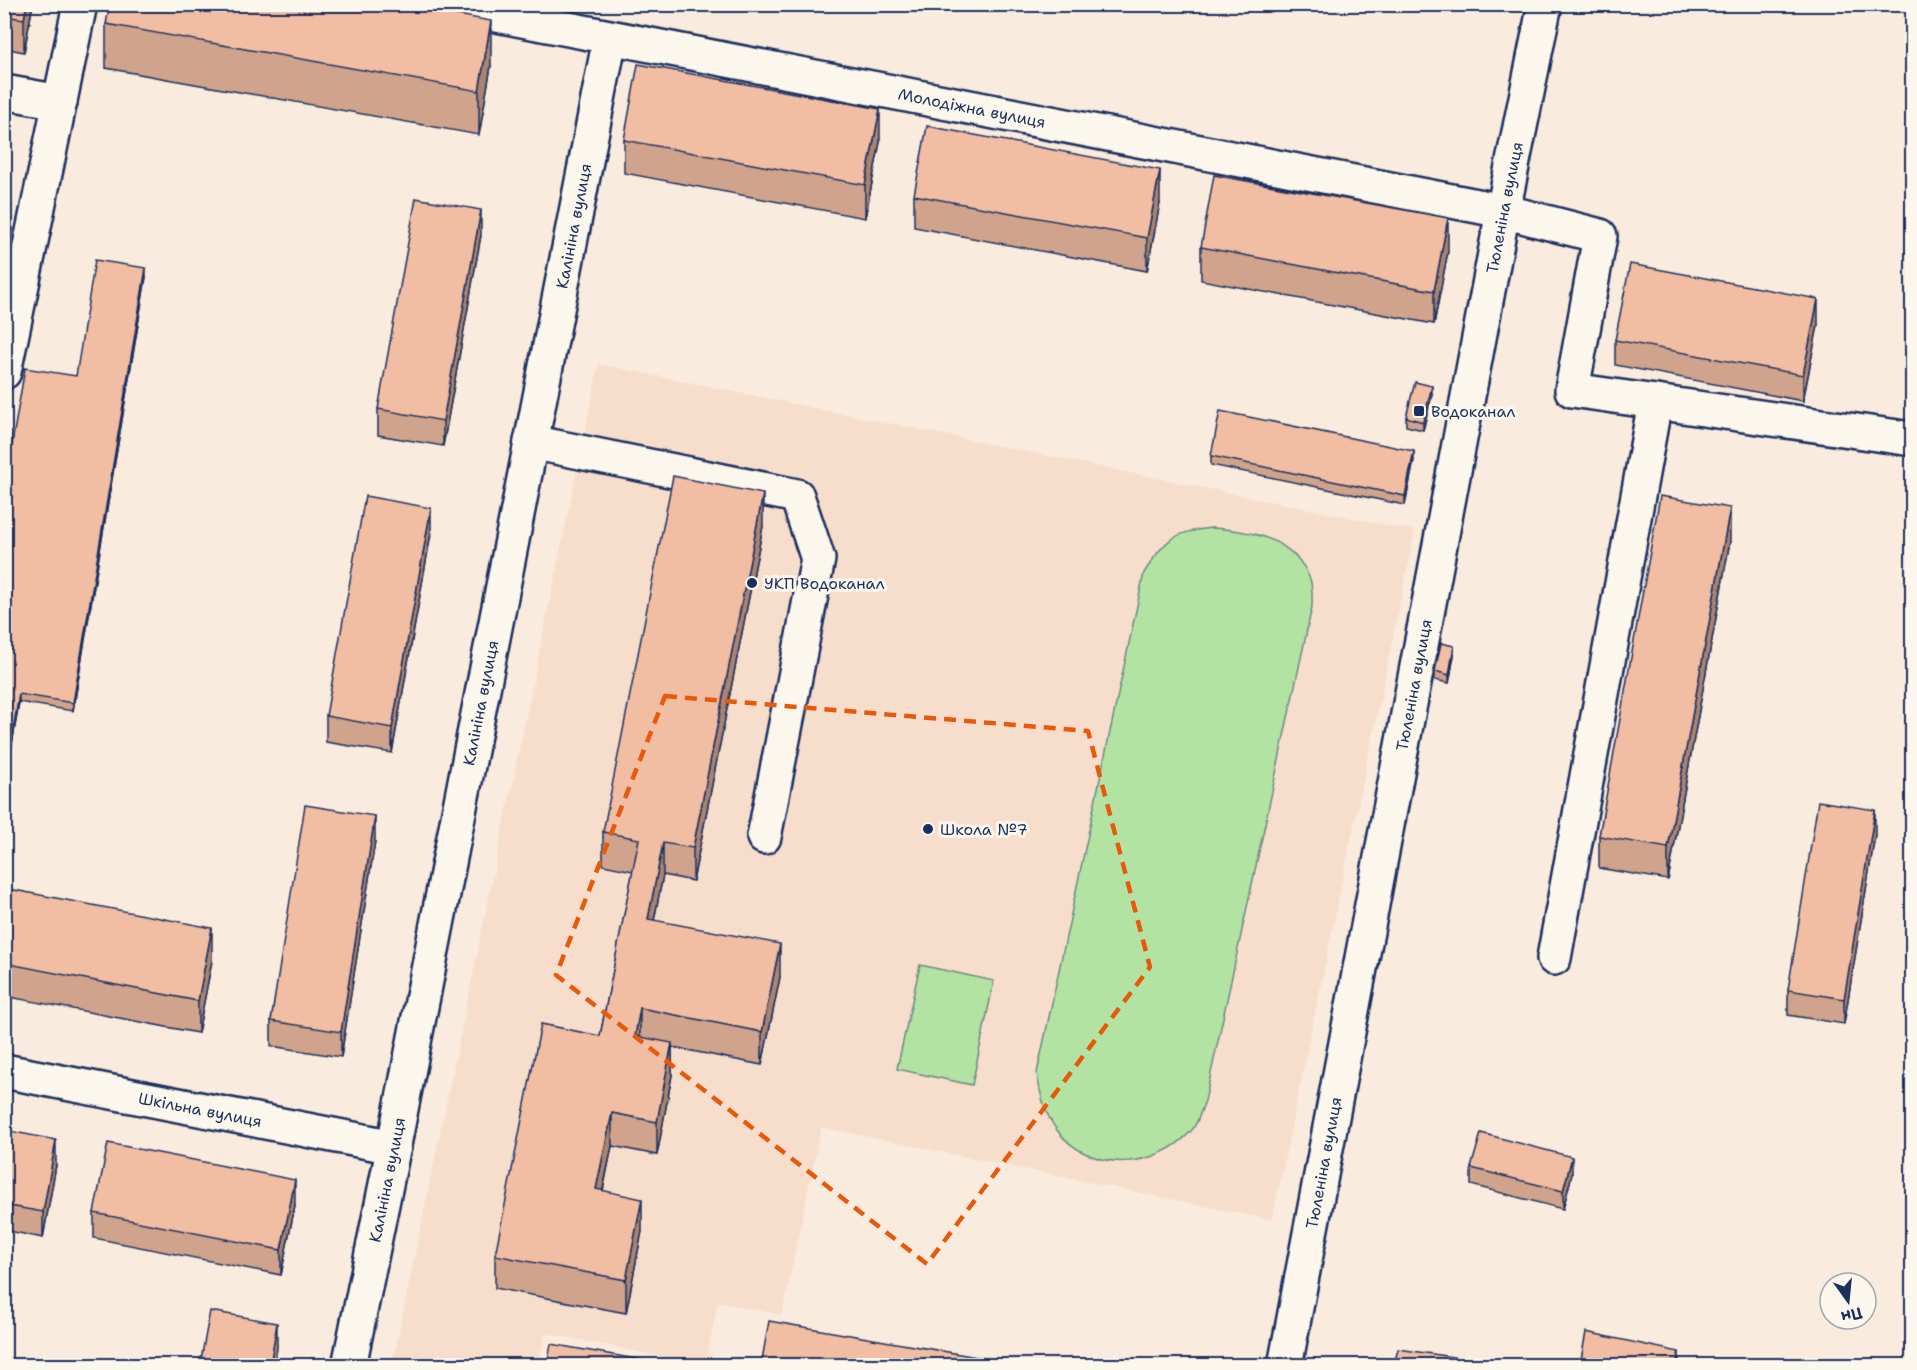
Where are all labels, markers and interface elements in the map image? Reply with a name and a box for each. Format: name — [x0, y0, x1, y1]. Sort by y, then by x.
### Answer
street label: Молодіжна вулиця — [896, 83, 1048, 132]
street label: Тюленіна вулиця — [1481, 140, 1527, 275]
street label: Калініна вулиця — [551, 161, 596, 290]
place label: Водоканал — [1431, 401, 1516, 422]
marker: Водоканал — [1412, 404, 1426, 418]
place label: УКП Водоканал — [764, 573, 885, 594]
marker: УКП Водоканал — [745, 576, 759, 590]
street label: Тюленіна вулиця — [1391, 617, 1436, 753]
street label: Калініна вулиця — [458, 638, 503, 767]
place label: Школа №7 — [940, 819, 1028, 840]
marker: Школа №7 — [921, 822, 935, 836]
street label: Шкільна вулиця — [137, 1087, 264, 1132]
street label: Тюленіна вулиця — [1301, 1095, 1346, 1230]
street label: Калініна вулиця — [364, 1115, 410, 1244]
north arrow — [1818, 1271, 1878, 1331]
text: Пн — [1839, 1302, 1865, 1328]

